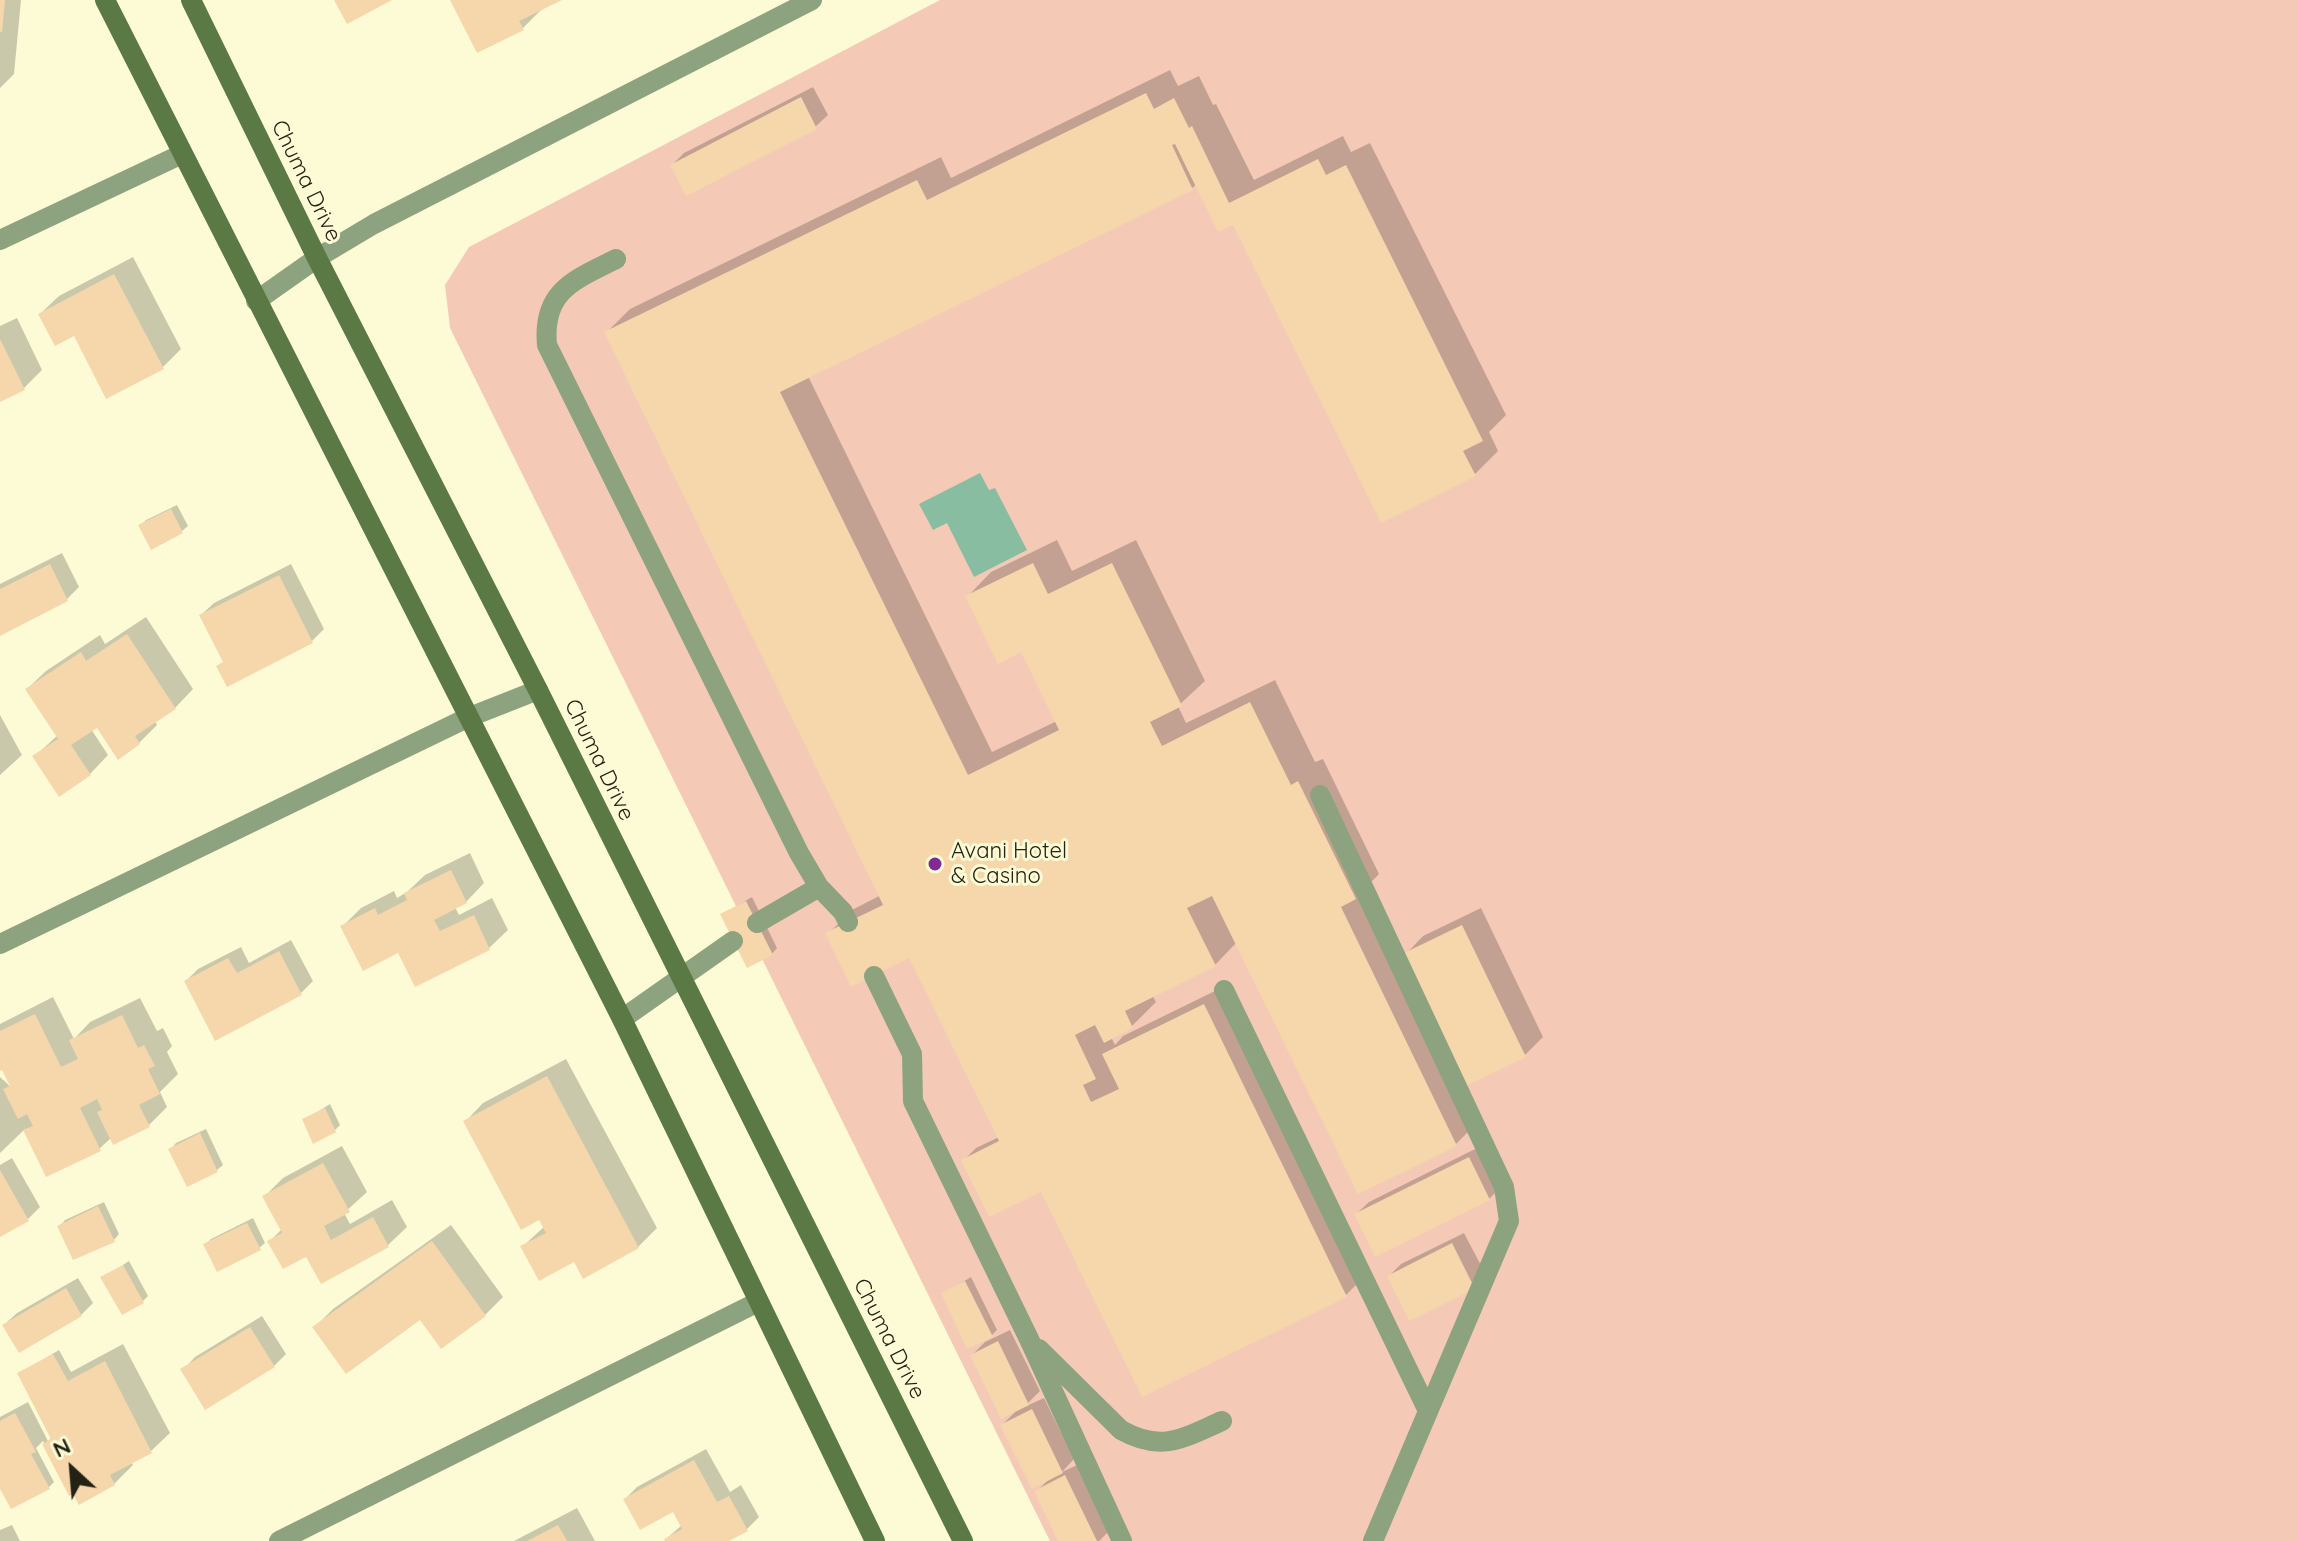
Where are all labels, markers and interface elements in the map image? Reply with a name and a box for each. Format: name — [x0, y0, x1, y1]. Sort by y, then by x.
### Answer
street label: Chuma Drive — [265, 116, 347, 246]
street label: Chuma Drive — [558, 695, 640, 825]
place label: Avani Hotel & Casino — [951, 838, 1067, 890]
marker: Avani Hotel & Casino — [926, 855, 944, 873]
street label: Chuma Drive — [847, 1274, 931, 1404]
north arrow — [32, 1429, 112, 1509]
text: N — [48, 1431, 75, 1464]

